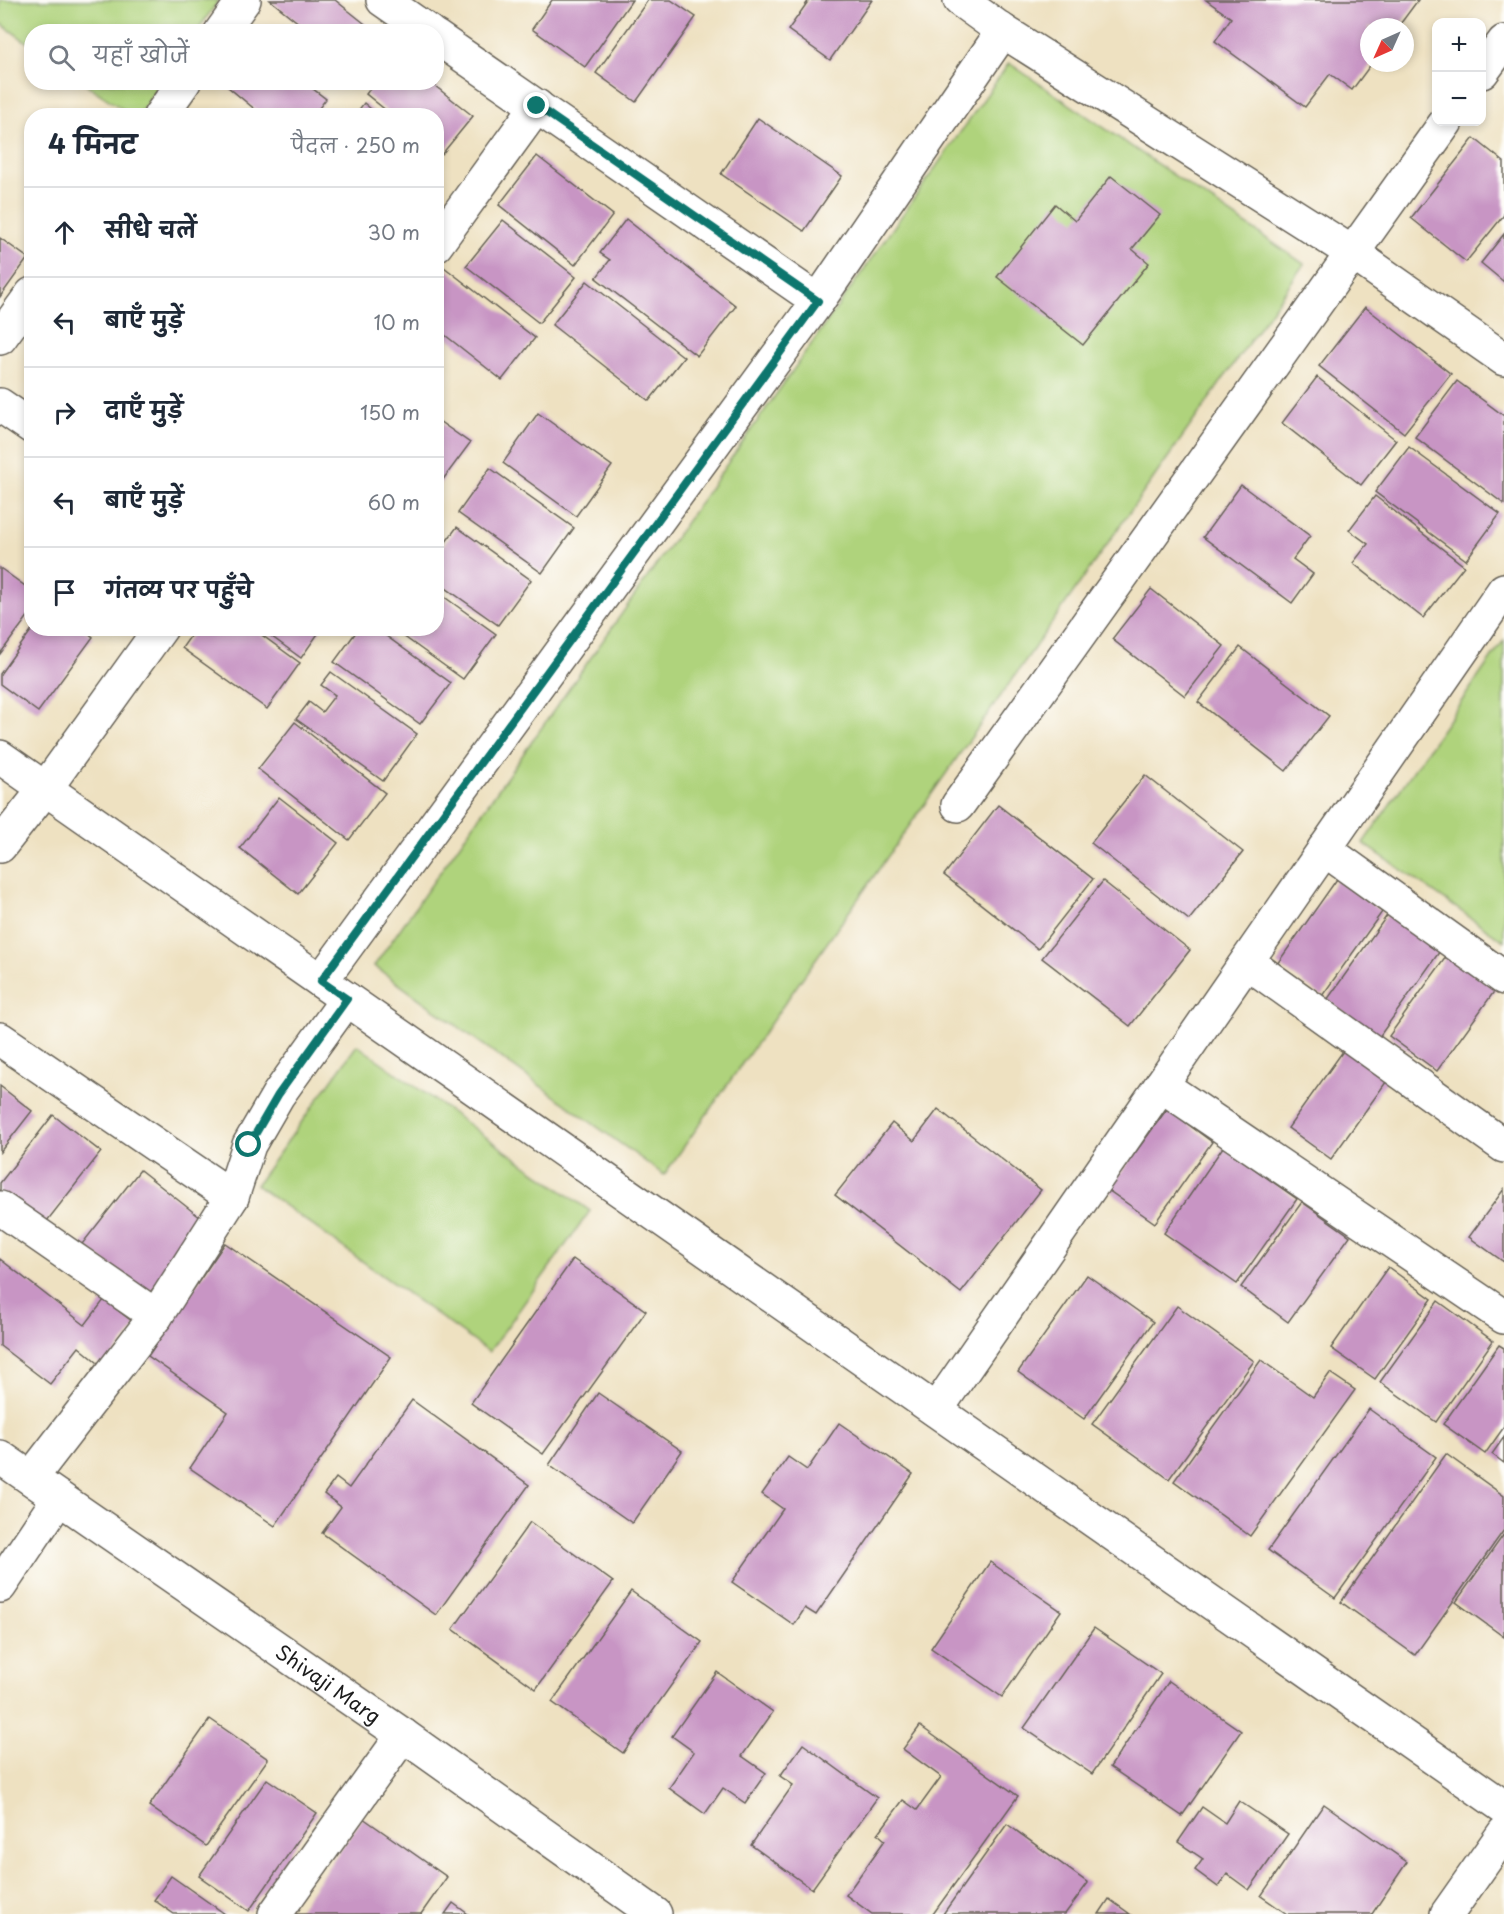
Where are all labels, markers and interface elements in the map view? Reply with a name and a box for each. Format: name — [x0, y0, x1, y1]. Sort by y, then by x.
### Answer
north arrow — [1360, 18, 1414, 72]
map controls — [1432, 18, 1486, 126]
button: + — [1432, 18, 1486, 72]
search box — [24, 24, 444, 90]
text: यहाँ खोजें — [93, 37, 189, 70]
icon: search — [45, 41, 78, 74]
button: − — [1432, 72, 1486, 126]
route end — [523, 92, 549, 118]
text: 4 मिनट — [48, 124, 137, 163]
text: पैदल · 250 m — [291, 130, 420, 160]
text: सीधे चलें — [105, 212, 197, 245]
icon: ahead — [48, 216, 81, 249]
text: 30 m — [367, 217, 420, 247]
text: बाएँ मुड़ें — [105, 302, 184, 335]
icon: left — [48, 306, 81, 339]
text: 10 m — [373, 307, 420, 337]
text: दाएँ मुड़ें — [105, 392, 183, 425]
icon: right — [48, 396, 81, 429]
text: 150 m — [360, 397, 420, 427]
text: बाएँ मुड़ें — [105, 482, 184, 515]
icon: left — [48, 486, 81, 519]
text: 60 m — [368, 487, 420, 517]
text: गंतव्य पर पहुँचे — [105, 572, 253, 605]
icon: arrive — [48, 576, 81, 609]
route start — [235, 1131, 261, 1157]
street label: Shivaji Marg — [270, 1637, 387, 1730]

